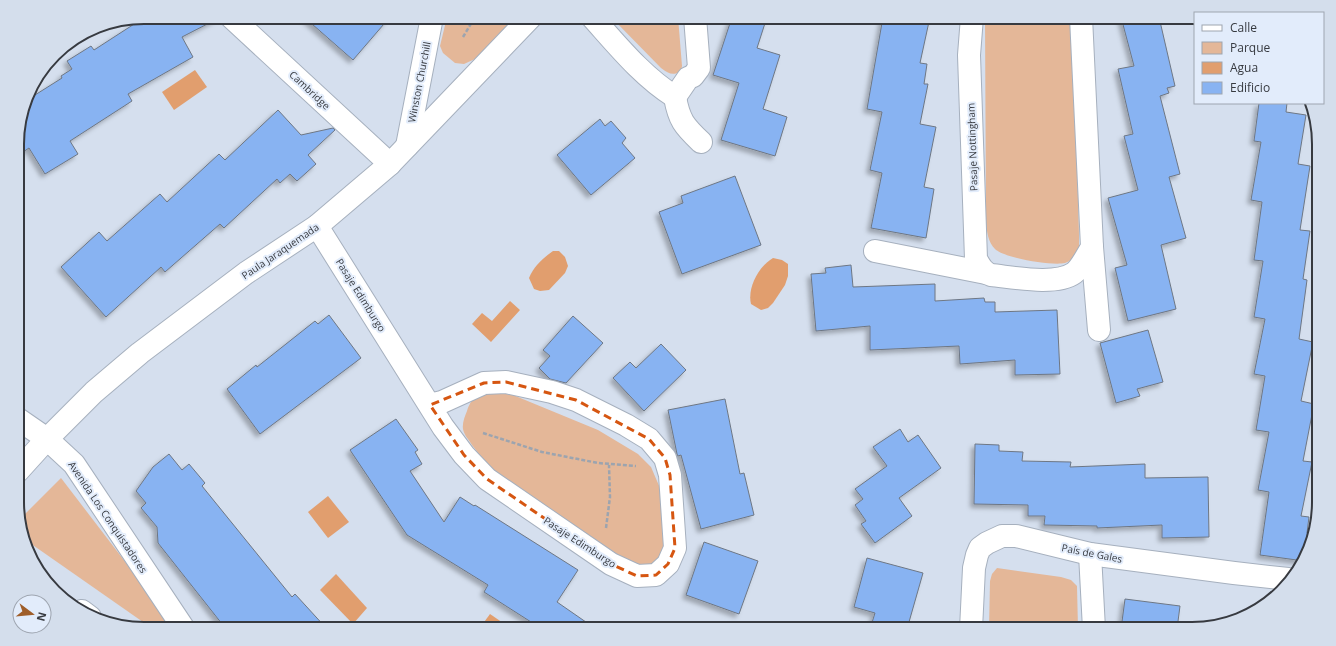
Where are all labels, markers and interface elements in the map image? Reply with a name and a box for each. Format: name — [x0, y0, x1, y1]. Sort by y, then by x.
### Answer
legend — [1194, 12, 1324, 104]
text: Calle — [1230, 19, 1257, 36]
text: Parque — [1230, 39, 1270, 56]
street label: Winston Churchill — [404, 40, 434, 124]
text: Agua — [1230, 59, 1258, 76]
street label: Cambridge — [287, 67, 334, 113]
text: Edificio — [1230, 79, 1270, 96]
street label: Pasaje Nottingham — [963, 103, 981, 191]
street label: Paula Jaraquemada — [239, 220, 321, 282]
street label: Pasaje Edimburgo — [333, 256, 389, 334]
street label: Avenida Los Conquistadores — [65, 458, 151, 576]
street label: Pasaje Edimburgo — [541, 513, 619, 571]
street label: País de Gales — [1060, 540, 1124, 566]
north arrow — [12, 594, 52, 634]
text: N — [34, 611, 51, 623]

